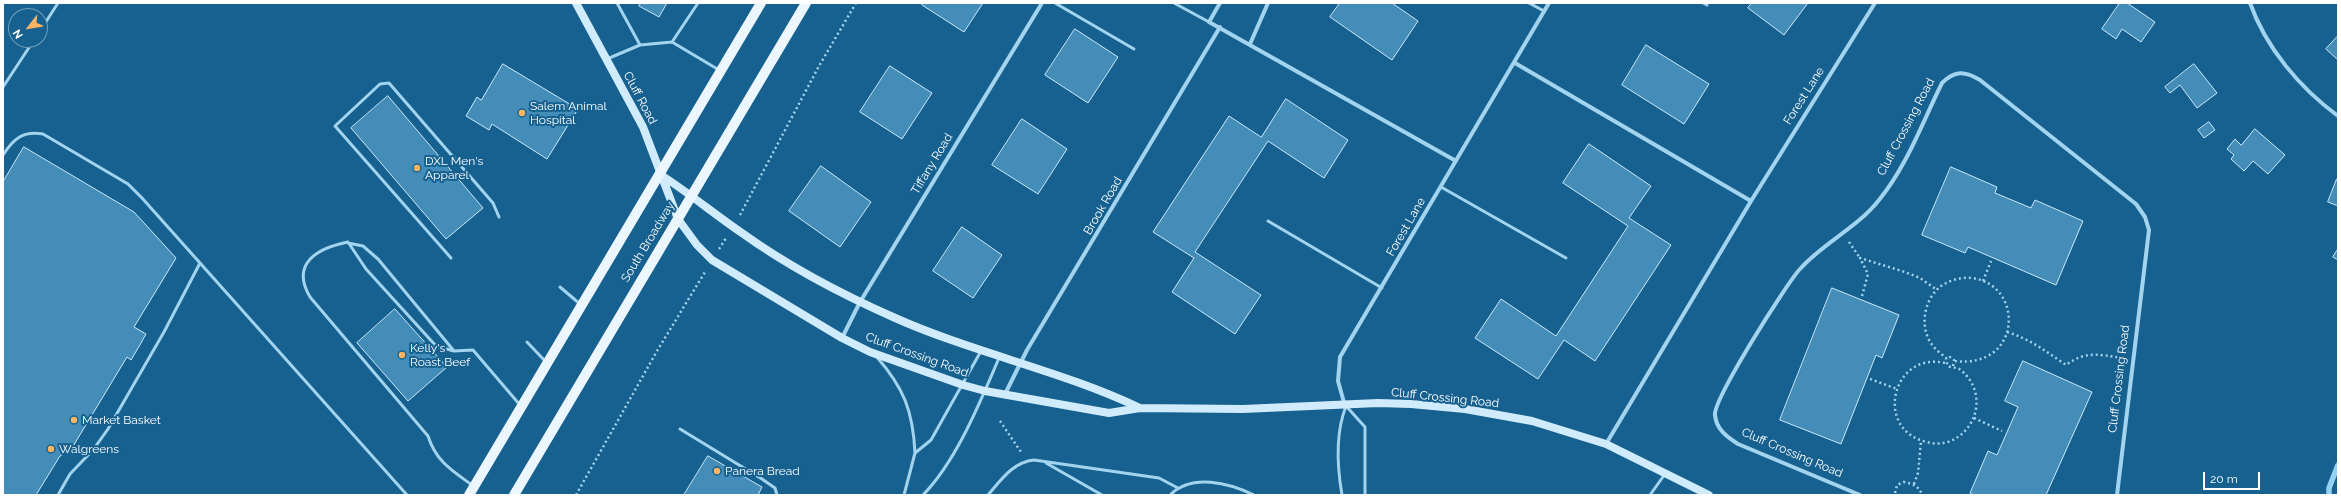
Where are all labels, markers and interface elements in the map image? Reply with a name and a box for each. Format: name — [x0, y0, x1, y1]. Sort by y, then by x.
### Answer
north arrow — [8, 8, 48, 48]
text: N — [10, 27, 26, 41]
street label: Forest Lane — [1781, 64, 1827, 128]
street label: Cluff Road — [620, 69, 660, 127]
street label: Cluff Crossing Road — [1874, 76, 1938, 178]
place label: Salem Animal Hospital — [530, 99, 607, 127]
marker: Salem Animal Hospital — [517, 108, 527, 118]
street label: Tiffany Road — [908, 131, 956, 197]
place label: DXL Men's Apparel — [425, 154, 483, 182]
marker: DXL Men's Apparel — [412, 163, 422, 173]
street label: Brook Road — [1081, 174, 1125, 238]
street label: Forest Lane — [1383, 195, 1429, 259]
street label: South Broadway — [618, 199, 678, 285]
street label: Cluff Crossing Road — [2105, 324, 2133, 434]
street label: Cluff Crossing Road — [864, 330, 970, 380]
place label: Kelly's Roast Beef — [410, 341, 470, 369]
marker: Kelly's Roast Beef — [397, 350, 407, 360]
street label: Cluff Crossing Road — [1390, 385, 1500, 411]
place label: Market Basket — [82, 413, 161, 427]
marker: Market Basket — [69, 415, 79, 425]
street label: Cluff Crossing Road — [1739, 425, 1845, 481]
place label: Walgreens — [59, 442, 119, 456]
marker: Walgreens — [46, 444, 56, 454]
place label: Panera Bread — [725, 464, 800, 478]
scale bar — [2205, 464, 2262, 490]
marker: Panera Bread — [712, 466, 722, 476]
text: 20 m — [2210, 472, 2238, 486]

